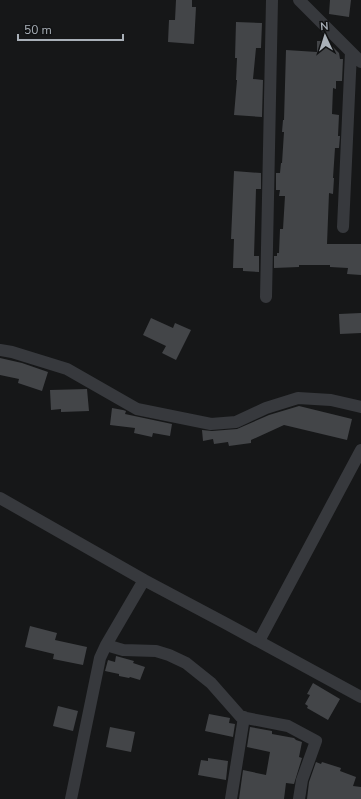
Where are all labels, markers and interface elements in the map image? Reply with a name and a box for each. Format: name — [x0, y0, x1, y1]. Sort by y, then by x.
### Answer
scale bar — [18, 16, 123, 42]
north arrow — [305, 16, 345, 56]
text: N — [320, 19, 329, 34]
text: 50 m — [24, 22, 52, 38]

